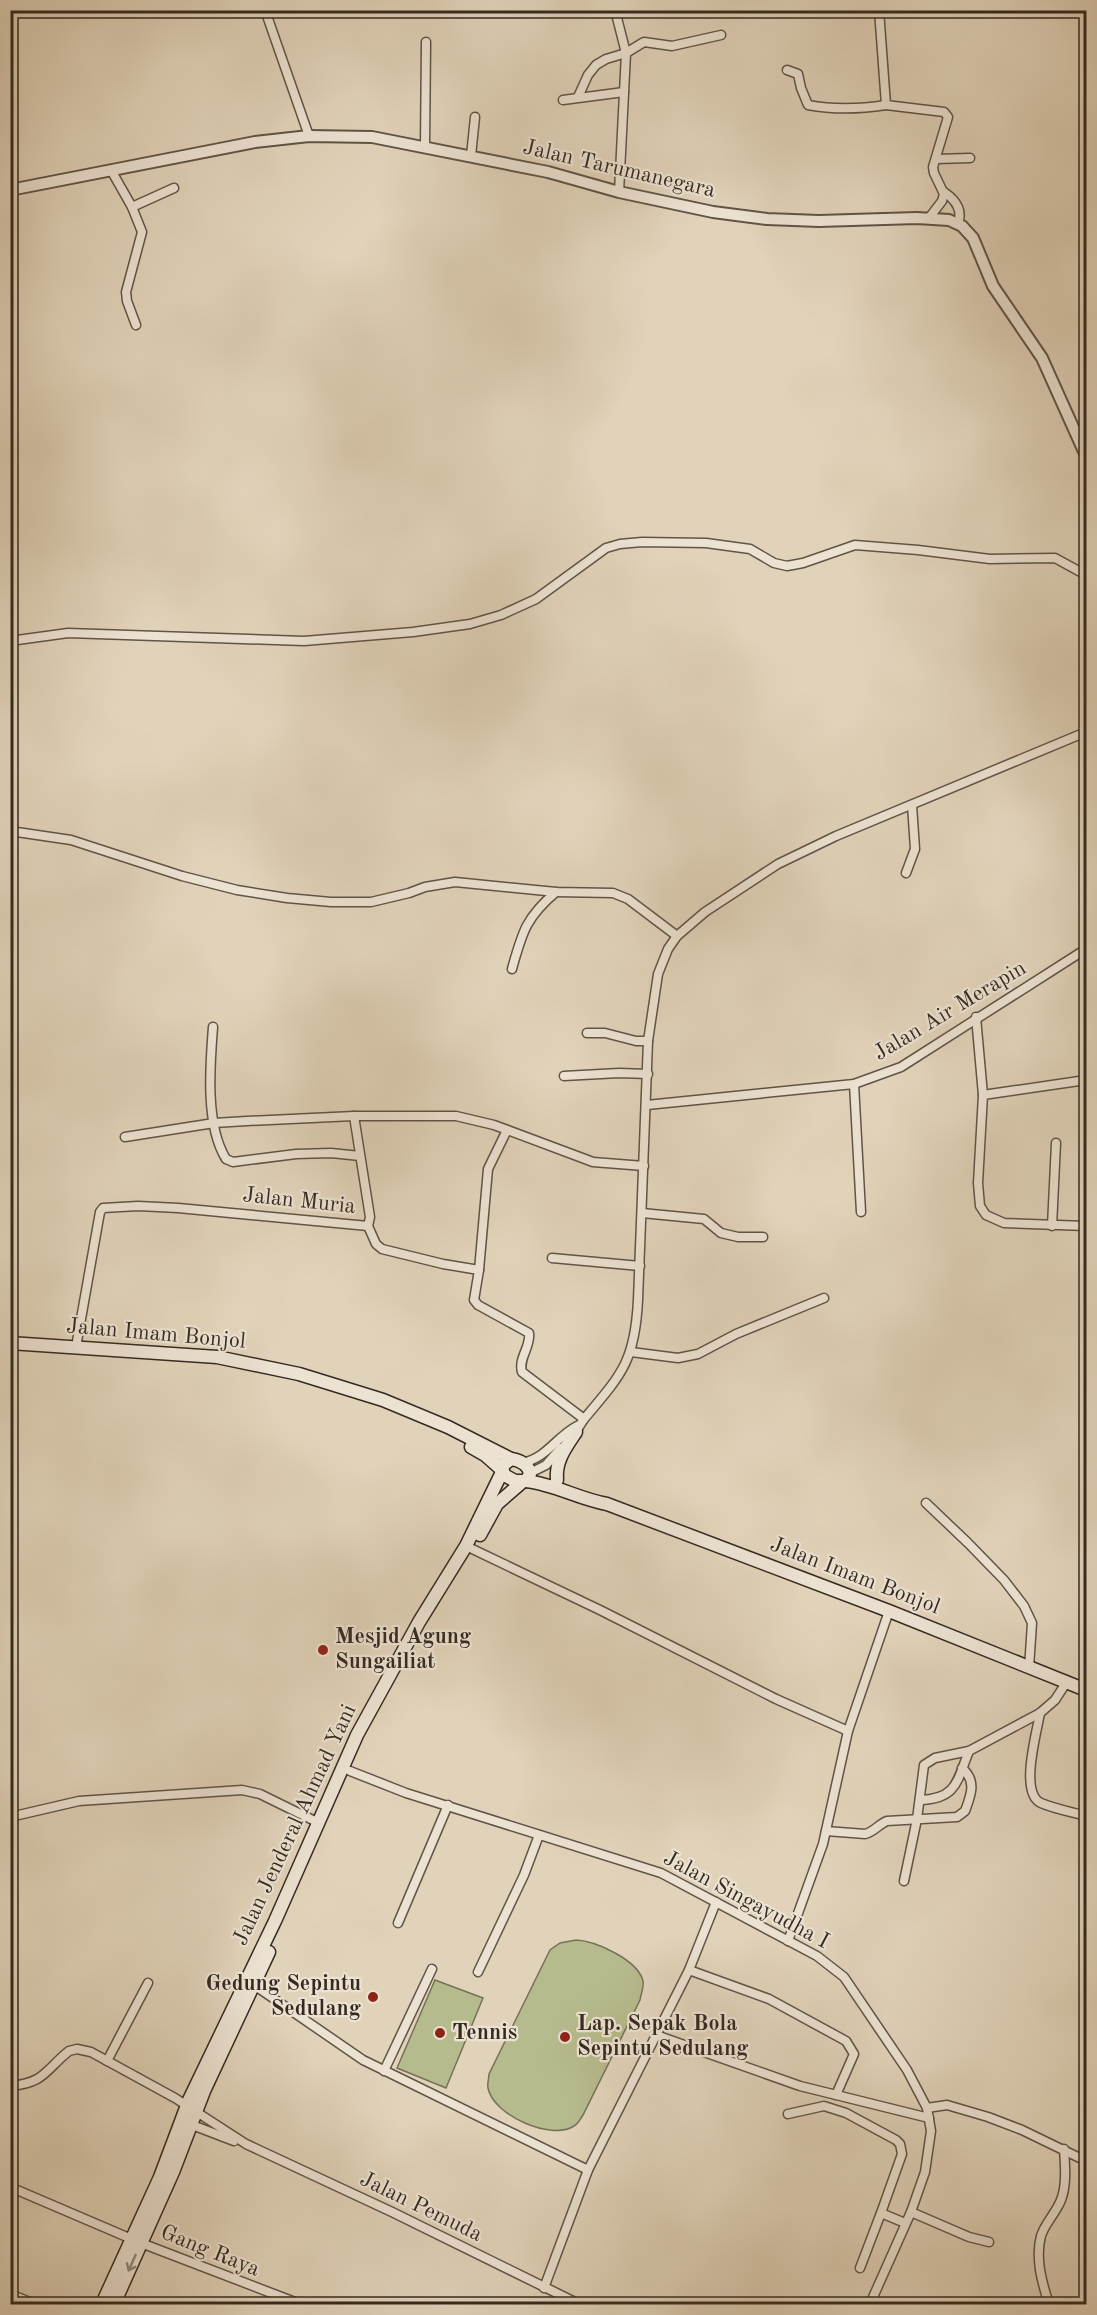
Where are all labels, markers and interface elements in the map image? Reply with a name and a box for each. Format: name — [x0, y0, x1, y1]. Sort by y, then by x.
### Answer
street label: Jalan Tarumanegara — [521, 136, 717, 202]
street label: Jalan Air Merapin — [870, 957, 1030, 1065]
street label: Jalan Muria — [241, 1184, 357, 1218]
street label: Jalan Imam Bonjol — [65, 1315, 247, 1353]
street label: Jalan Imam Bonjol — [767, 1533, 943, 1619]
place label: Mesjid Agung Sungailiat — [335, 1626, 471, 1673]
marker: Mesjid Agung Sungailiat — [316, 1643, 330, 1657]
street label: Jalan Jenderal Ahmad Yani — [229, 1701, 361, 1949]
street label: Jalan Singayudha I — [660, 1847, 832, 1953]
place label: Gedung Sepintu Sedulang — [205, 1973, 361, 2020]
marker: Gedung Sepintu Sedulang — [366, 1990, 380, 2004]
place label: Lap. Sepak Bola Sepintu Sedulang — [577, 2013, 748, 2060]
place label: Tennis — [452, 2022, 517, 2044]
marker: Tennis — [433, 2026, 447, 2040]
marker: Lap. Sepak Bola Sepintu Sedulang — [558, 2030, 572, 2044]
street label: Jalan Pemuda — [356, 2168, 486, 2246]
street label: Gang Raya — [157, 2221, 263, 2281]
one-way arrow — [126, 2253, 138, 2271]

